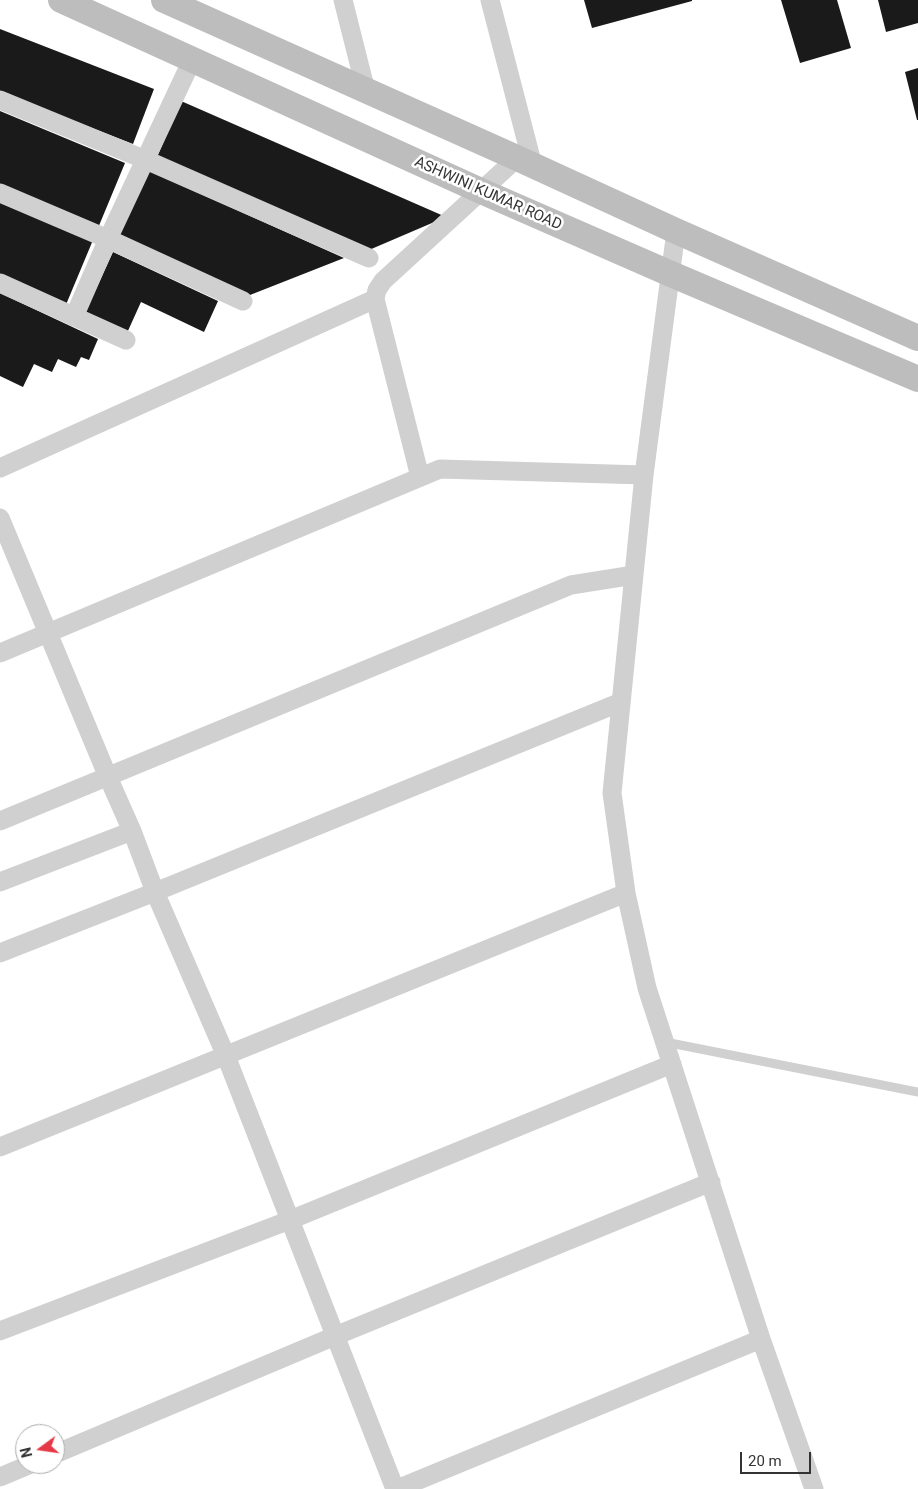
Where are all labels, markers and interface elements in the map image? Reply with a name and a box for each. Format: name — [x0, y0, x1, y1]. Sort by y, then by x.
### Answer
street label: ASHWINI KUMAR ROAD — [412, 153, 564, 235]
north arrow — [15, 1424, 65, 1474]
scale bar — [743, 1442, 814, 1474]
text: N — [17, 1446, 35, 1459]
text: 20 m — [748, 1452, 782, 1470]

